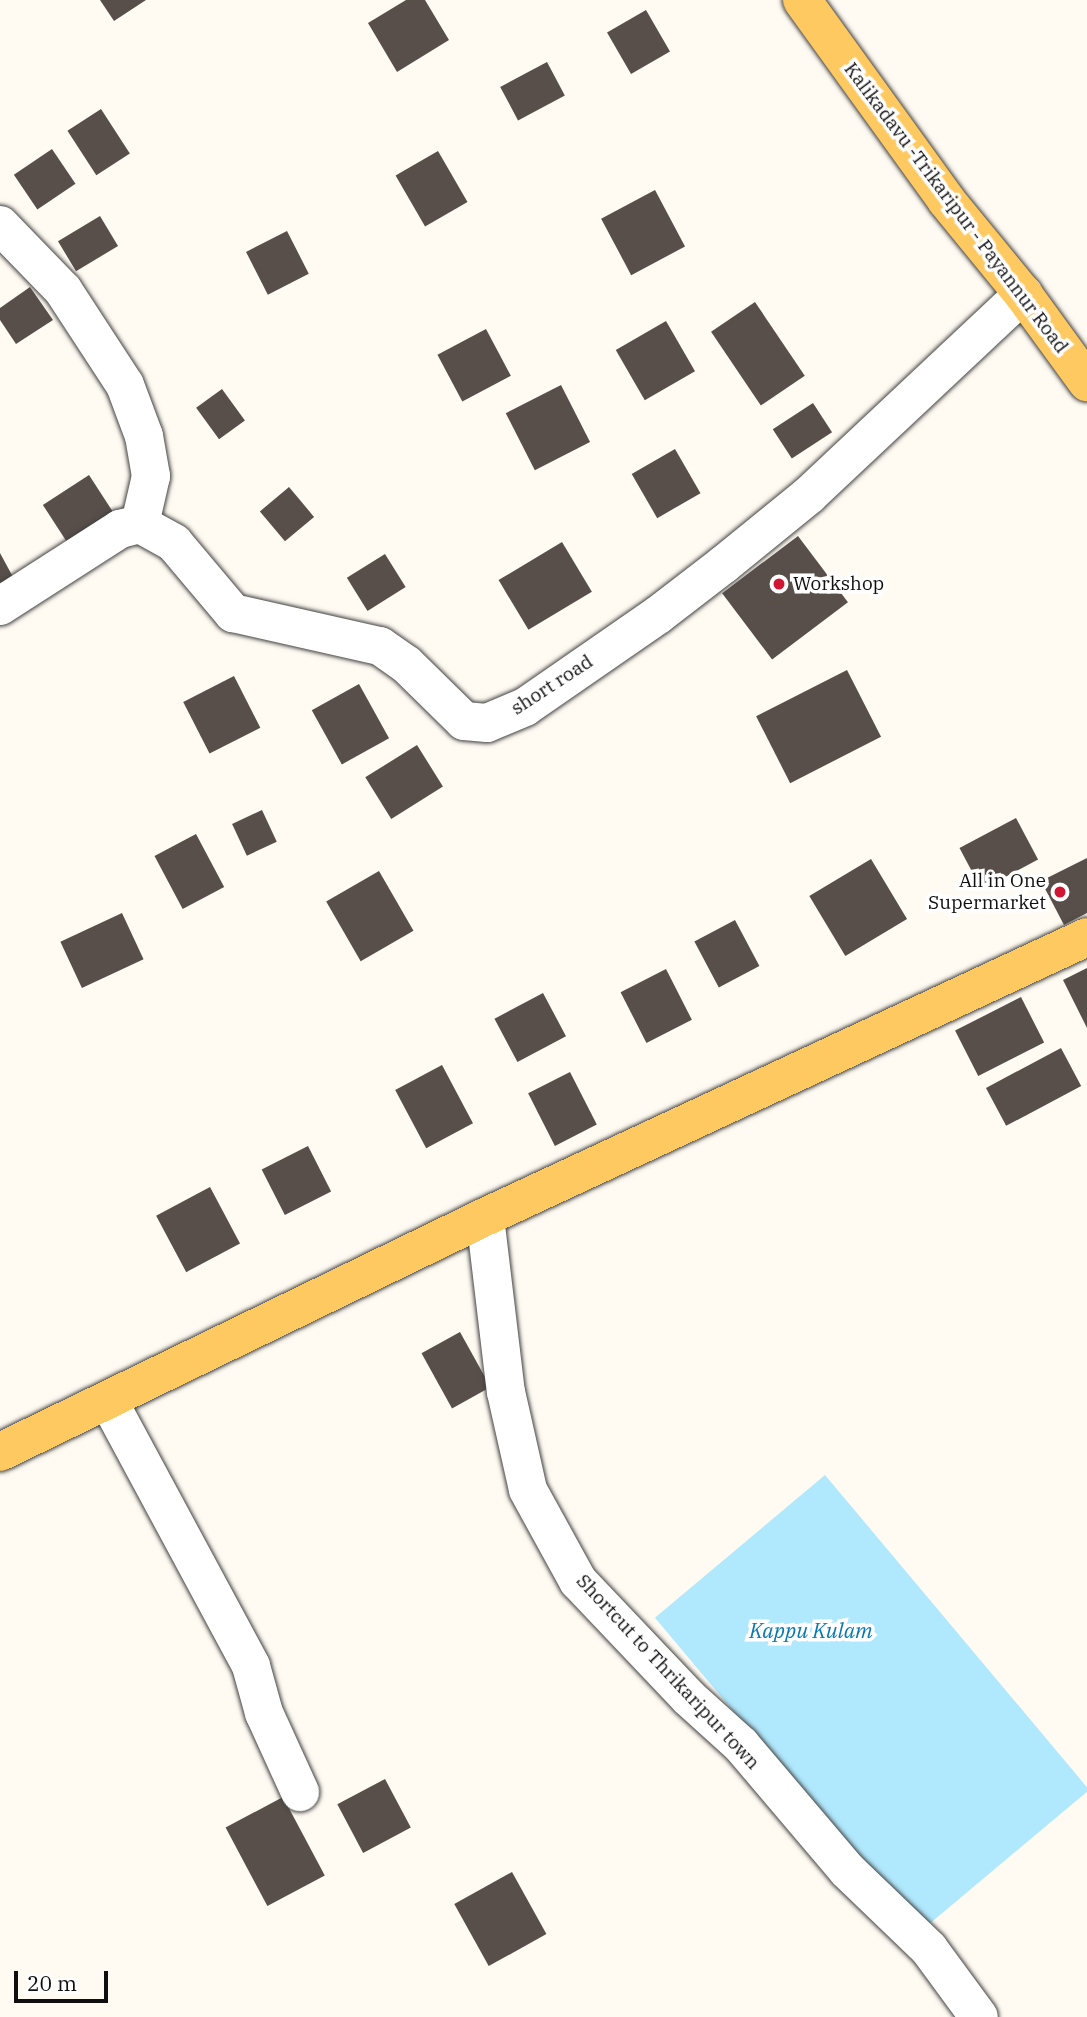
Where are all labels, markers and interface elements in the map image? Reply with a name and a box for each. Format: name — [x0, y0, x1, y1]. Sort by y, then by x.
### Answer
street label: Kalikadavu -Trikaripur - Payannur Road — [839, 58, 1073, 358]
place label: Workshop — [793, 573, 884, 595]
marker: Workshop — [771, 576, 787, 592]
street label: short road — [507, 650, 597, 720]
place label: All in One Supermarket — [928, 870, 1046, 914]
marker: All in One Supermarket — [1052, 884, 1068, 900]
street label: Shortcut to Thrikaripur town — [572, 1570, 764, 1774]
water label: Kappu Kulam — [749, 1617, 873, 1643]
scale bar — [18, 1958, 112, 2002]
text: 20 m — [27, 1969, 77, 1997]

